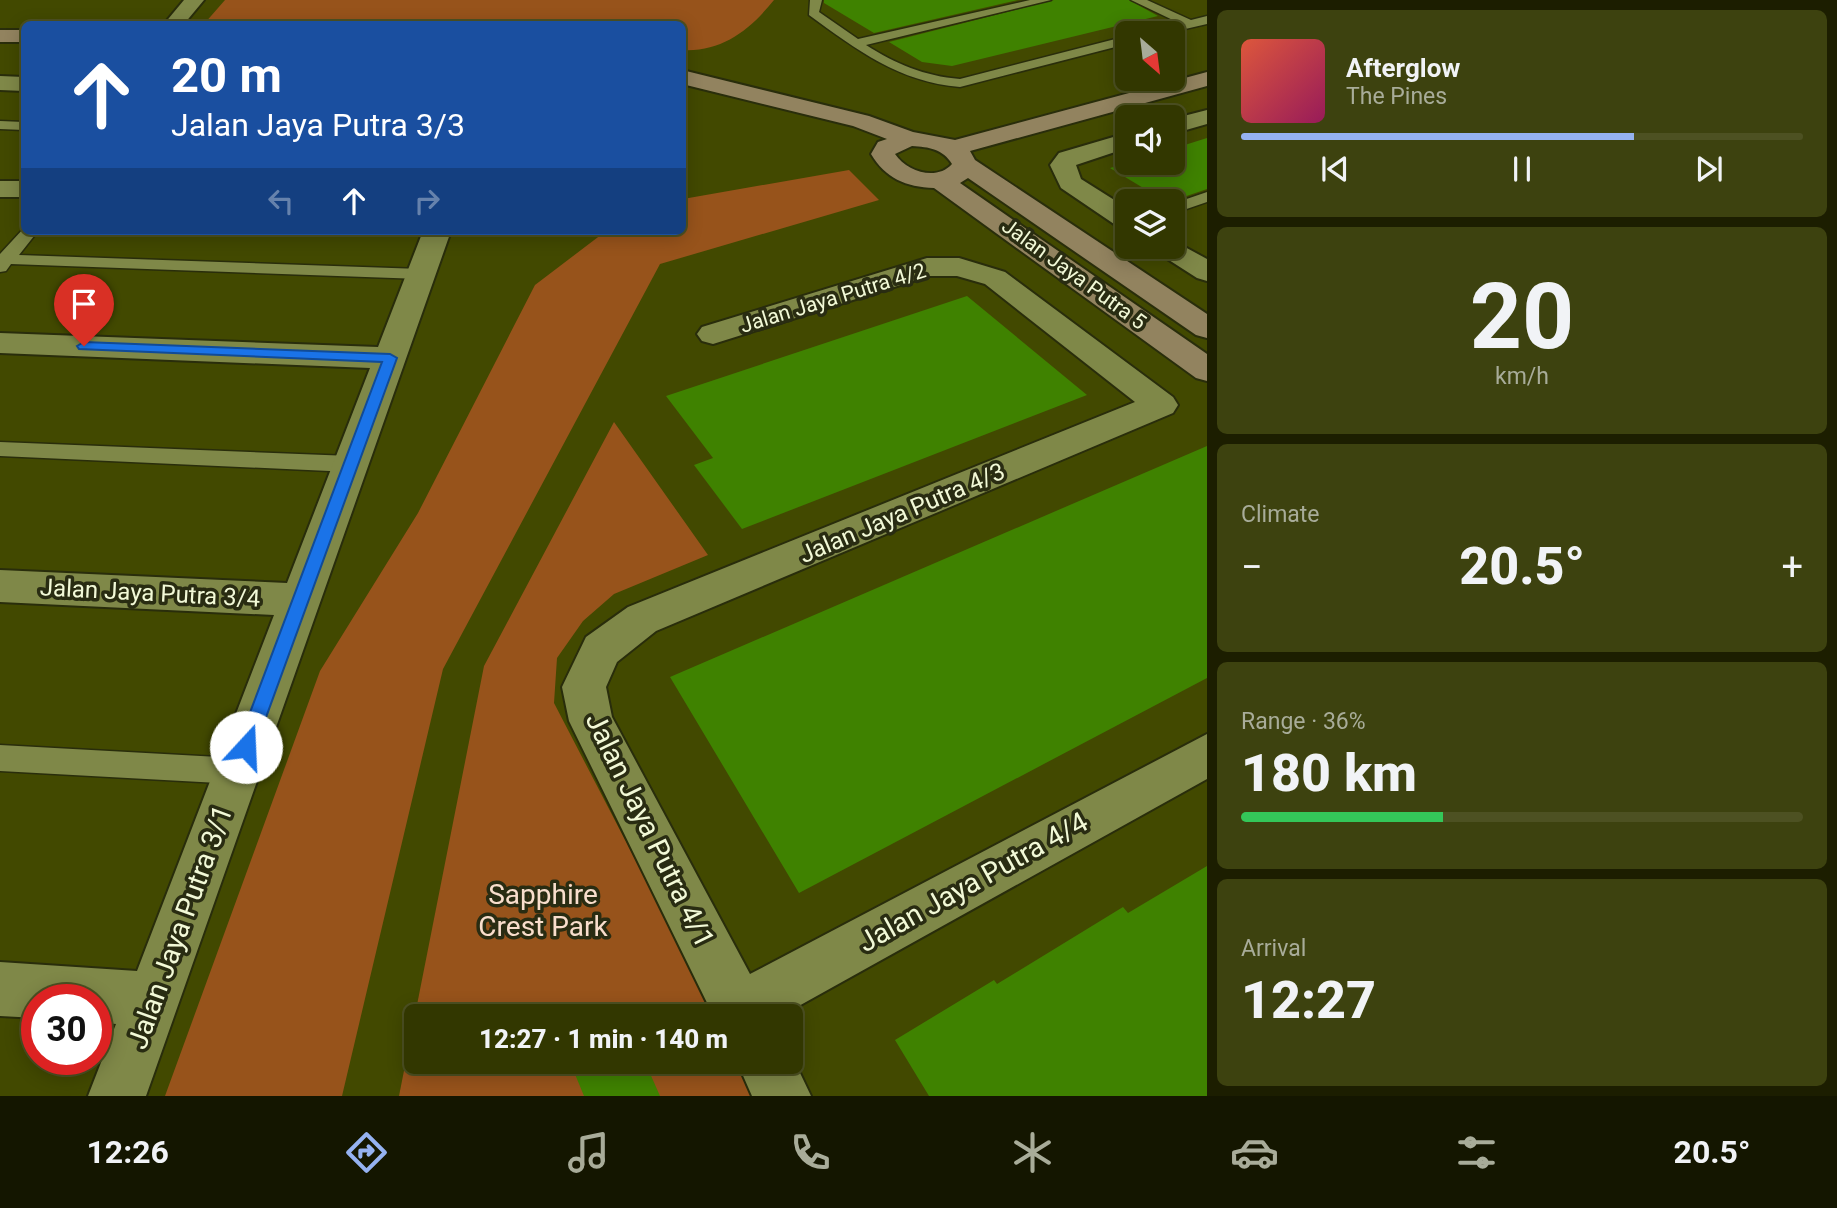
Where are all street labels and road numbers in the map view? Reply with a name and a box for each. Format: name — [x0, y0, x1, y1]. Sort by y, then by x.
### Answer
street label: Jalan Jaya Putra 5 — [997, 214, 1151, 334]
street label: Jalan Jaya Putra 4/2 — [737, 258, 929, 338]
street label: Jalan Jaya Putra 4/3 — [795, 457, 1009, 569]
street label: Jalan Jaya Putra 3/4 — [39, 573, 261, 613]
street label: Jalan Jaya Putra 4/1 — [579, 707, 721, 953]
street label: Jalan Jaya Putra 3/1 — [121, 800, 239, 1054]
street label: Jalan Jaya Putra 4/4 — [853, 805, 1094, 959]

